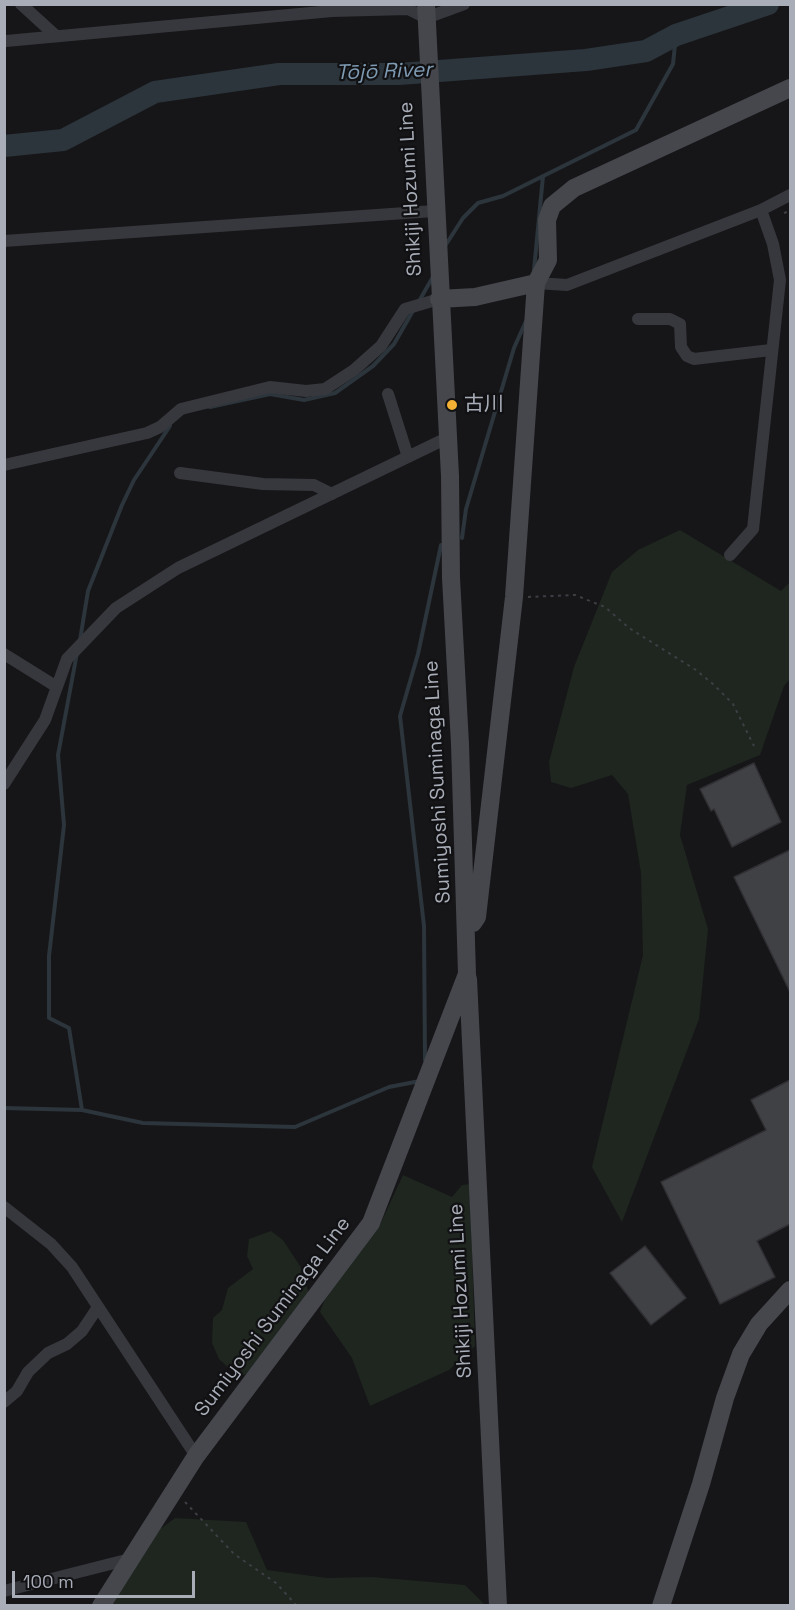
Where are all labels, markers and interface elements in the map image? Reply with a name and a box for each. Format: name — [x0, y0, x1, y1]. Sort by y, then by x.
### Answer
water label: Tōjō River — [335, 58, 433, 86]
street label: Shikiji Hozumi Line — [394, 101, 428, 277]
place label: 古川 — [464, 393, 504, 417]
marker: 古川 — [445, 398, 459, 412]
street label: Sumiyoshi Suminaga Line — [420, 660, 456, 904]
street label: Shikiji Hozumi Line — [444, 1203, 478, 1379]
street label: Sumiyoshi Suminaga Line — [190, 1213, 356, 1421]
scale bar — [15, 1559, 198, 1597]
text: 100 m — [23, 1570, 74, 1593]

